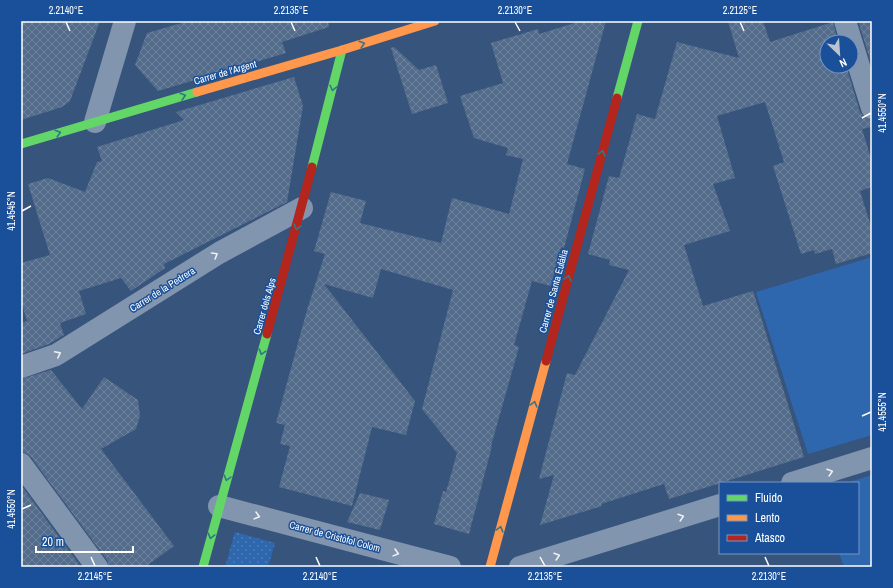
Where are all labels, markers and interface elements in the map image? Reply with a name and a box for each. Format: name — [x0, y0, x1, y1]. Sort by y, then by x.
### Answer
text: 2.2140°E — [49, 4, 83, 17]
text: 2.2135°E — [274, 4, 308, 17]
text: 2.2130°E — [498, 4, 532, 17]
text: 2.2125°E — [723, 4, 757, 17]
north arrow — [819, 34, 859, 74]
one-way arrow — [358, 40, 365, 49]
text: N — [837, 55, 849, 71]
street label: Carrer de l'Argent — [192, 57, 259, 88]
one-way arrow — [329, 84, 338, 91]
one-way arrow — [179, 92, 186, 101]
text: 41.4550°N — [876, 93, 889, 133]
one-way arrow — [55, 129, 62, 138]
one-way arrow — [597, 150, 606, 157]
text: 41.4545°N — [5, 191, 18, 231]
one-way arrow — [293, 223, 302, 230]
street label: Carrer de Santa Eulália — [536, 248, 571, 334]
one-way arrow — [211, 253, 218, 260]
street label: Carrer de la Pedrera — [127, 264, 198, 315]
one-way arrow — [563, 275, 572, 282]
street label: Carrer dels Alps — [250, 276, 279, 336]
one-way arrow — [258, 349, 267, 356]
one-way arrow — [53, 351, 61, 359]
text: 41.4555°N — [876, 392, 889, 432]
one-way arrow — [529, 401, 538, 408]
one-way arrow — [826, 468, 833, 476]
one-way arrow — [223, 474, 232, 481]
legend — [719, 482, 859, 554]
text: 41.4550°N — [5, 489, 18, 529]
text: Fluido — [755, 490, 782, 506]
text: Lento — [755, 510, 780, 526]
one-way arrow — [254, 511, 260, 519]
one-way arrow — [678, 513, 685, 522]
street label: Carrer de Cristòfol Colom — [288, 518, 382, 555]
one-way arrow — [495, 526, 504, 533]
scale bar — [36, 528, 133, 554]
text: Atasco — [754, 530, 785, 546]
one-way arrow — [207, 532, 216, 539]
text: 20 m — [42, 534, 64, 550]
one-way arrow — [392, 548, 399, 557]
one-way arrow — [553, 552, 560, 560]
text: 2.2145°E — [78, 570, 112, 583]
text: 2.2140°E — [303, 570, 337, 583]
text: 2.2135°E — [528, 570, 562, 583]
text: 2.2130°E — [752, 570, 786, 583]

